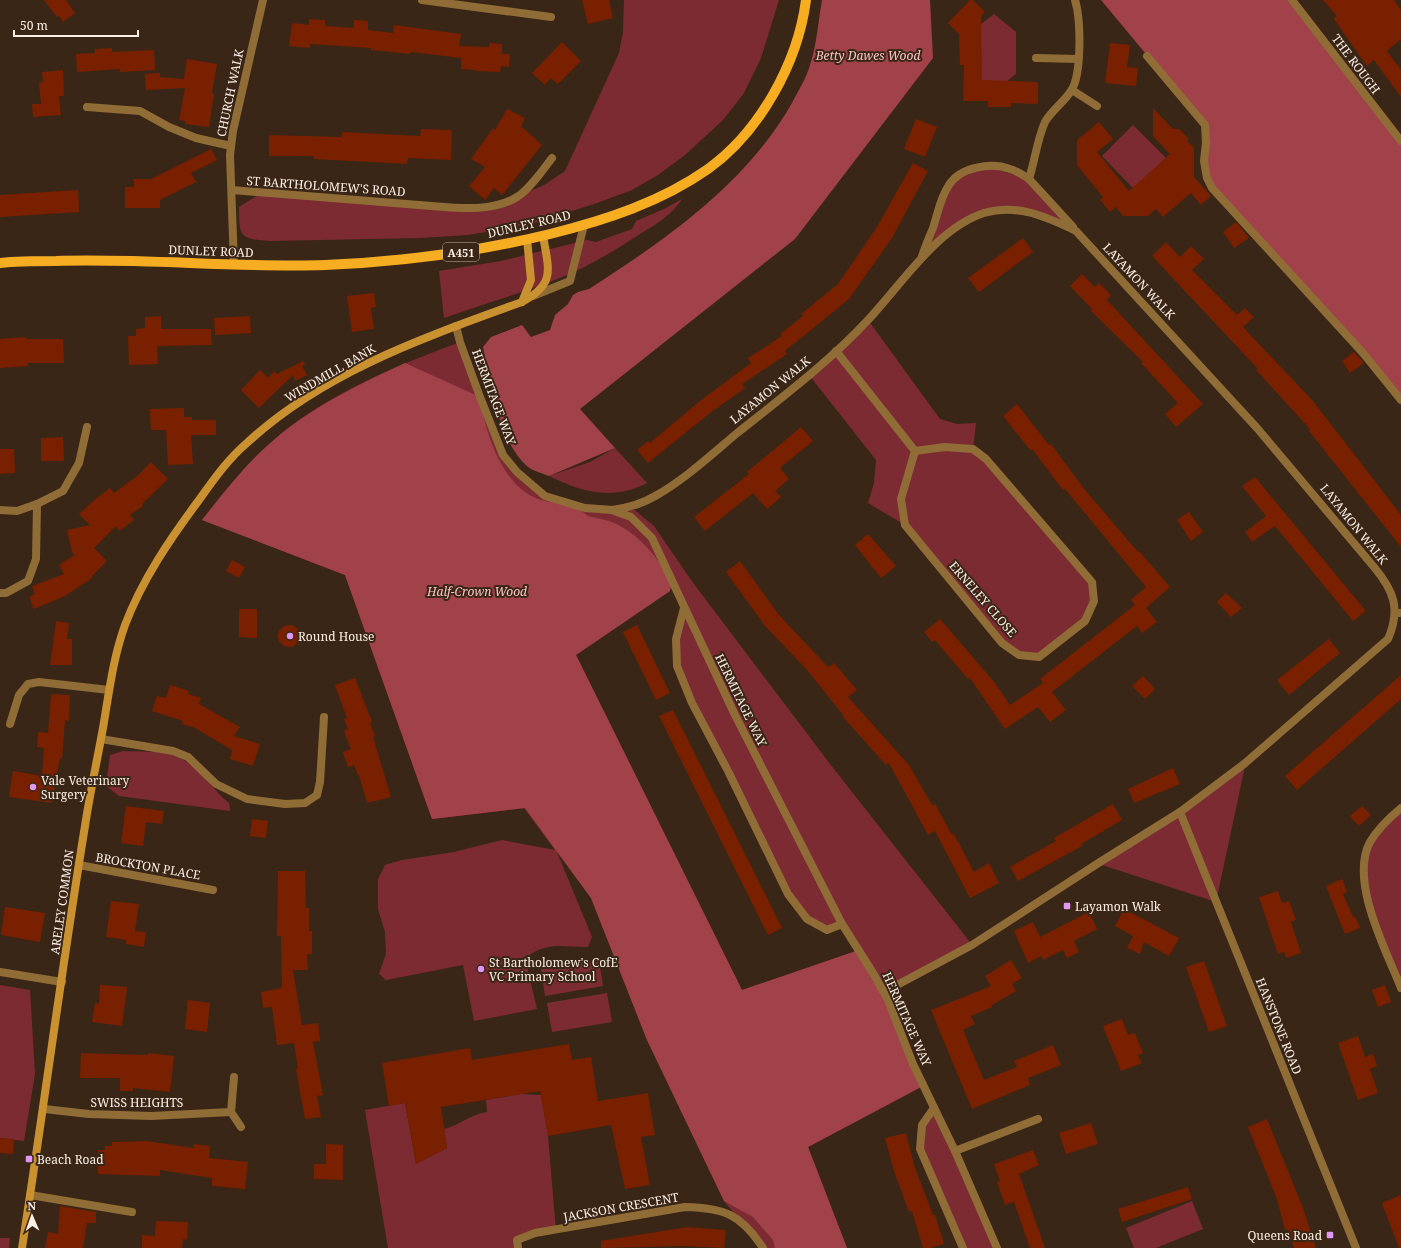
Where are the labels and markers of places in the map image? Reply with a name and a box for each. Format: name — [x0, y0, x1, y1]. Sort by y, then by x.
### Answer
place label: Round House — [298, 628, 375, 645]
marker: Round House — [285, 631, 295, 641]
place label: Vale Veterinary Surgery — [41, 772, 129, 803]
marker: Vale Veterinary Surgery — [28, 782, 38, 792]
place label: Layamon Walk — [1075, 898, 1162, 915]
marker: Layamon Walk — [1062, 901, 1072, 911]
place label: St Bartholomew's CofE VC Primary School — [489, 954, 618, 985]
marker: St Bartholomew's CofE VC Primary School — [476, 964, 486, 974]
place label: Beach Road — [37, 1151, 104, 1168]
marker: Beach Road — [24, 1154, 34, 1164]
place label: Queens Road — [1247, 1227, 1323, 1244]
marker: Queens Road — [1325, 1230, 1335, 1240]

